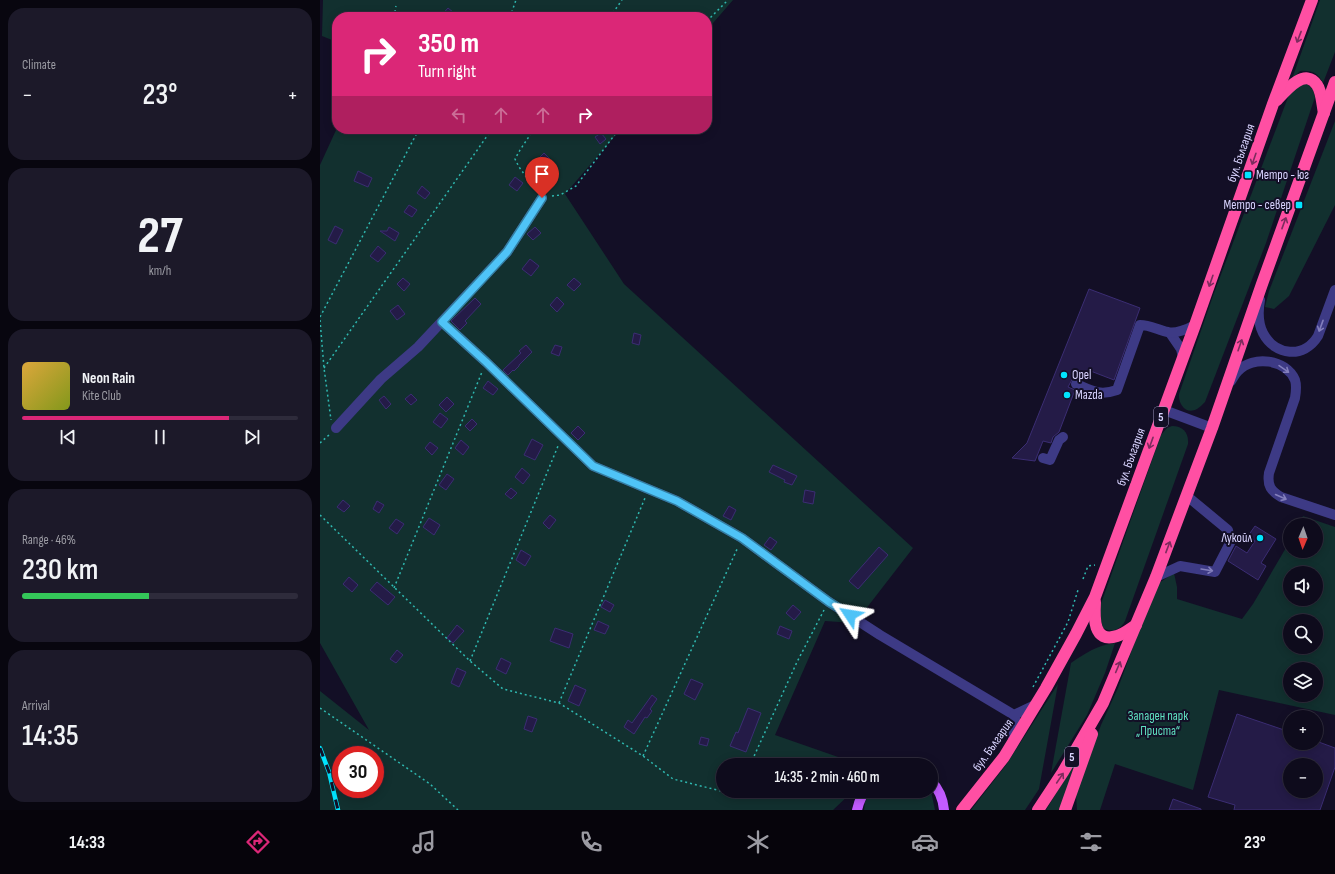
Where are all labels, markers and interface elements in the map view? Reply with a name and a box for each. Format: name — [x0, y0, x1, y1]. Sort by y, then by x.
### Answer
text: 350 m — [418, 27, 479, 60]
icon: right — [352, 28, 404, 80]
one-way arrow — [1294, 30, 1302, 42]
text: Climate — [22, 57, 56, 73]
text: Turn right — [418, 61, 476, 82]
text: 23° — [142, 77, 178, 113]
text: − — [22, 82, 33, 109]
text: + — [287, 82, 298, 109]
icon: left — [448, 104, 470, 126]
icon: ahead — [490, 104, 512, 126]
icon: ahead — [532, 104, 554, 126]
icon: right — [574, 104, 596, 126]
street label: бул. България — [1224, 122, 1258, 184]
one-way arrow — [1250, 152, 1257, 165]
pin — [525, 157, 559, 198]
icon: arrive — [531, 163, 553, 185]
place label: Метро - юг — [1256, 167, 1309, 183]
marker: Метро - юг — [1243, 170, 1253, 180]
place label: Метро - север — [1224, 197, 1291, 213]
marker: Метро - север — [1294, 200, 1304, 210]
text: 27 — [137, 205, 183, 268]
one-way arrow — [1281, 216, 1288, 229]
text: km/h — [149, 263, 171, 279]
one-way arrow — [1206, 275, 1214, 287]
one-way arrow — [1317, 320, 1325, 332]
one-way arrow — [1237, 340, 1245, 352]
one-way arrow — [1279, 365, 1290, 373]
place label: Opel — [1072, 367, 1091, 383]
text: Neon Rain — [82, 369, 135, 388]
marker: Opel — [1059, 370, 1069, 380]
place label: Mazda — [1075, 387, 1103, 403]
text: Kite Club — [82, 388, 121, 404]
marker: Mazda — [1062, 390, 1072, 400]
road number: 5 — [1154, 407, 1168, 427]
icon: previous — [57, 426, 79, 448]
icon: pause — [149, 426, 171, 448]
icon: next — [241, 426, 263, 448]
street label: бул. България — [1113, 426, 1149, 488]
one-way arrow — [1147, 436, 1155, 448]
one-way arrow — [1275, 493, 1287, 501]
north arrow — [1283, 518, 1323, 558]
map controls — [1283, 518, 1323, 798]
place label: Лукойл — [1221, 530, 1252, 546]
text: Range · 46% — [22, 532, 76, 548]
marker: Лукойл — [1255, 533, 1265, 543]
one-way arrow — [1164, 541, 1172, 553]
text: 230 km — [22, 552, 98, 588]
one-way arrow — [1200, 566, 1213, 574]
button: sound — [1283, 566, 1323, 606]
position arrow — [829, 594, 871, 636]
button: search — [1283, 614, 1323, 654]
one-way arrow — [1115, 661, 1123, 673]
button: layers — [1283, 662, 1323, 702]
text: Arrival — [22, 698, 50, 714]
park label: Западен парк „Приста“ — [1128, 708, 1188, 739]
button: + — [1283, 710, 1323, 750]
street label: бул. България — [969, 716, 1017, 774]
text: 14:35 — [22, 718, 79, 754]
speed limit sign: 30 — [332, 746, 384, 798]
road number: 5 — [1065, 747, 1079, 767]
button: − — [1283, 758, 1323, 798]
text: 14:35 · 2 min · 460 m — [774, 768, 880, 787]
one-way arrow — [1056, 772, 1064, 783]
icon: directions — [244, 828, 272, 856]
icon: music — [410, 828, 438, 856]
icon: phone — [577, 828, 605, 856]
icon: climate — [744, 828, 772, 856]
icon: car — [911, 828, 939, 856]
icon: filters — [1077, 828, 1105, 856]
text: 14:33 — [69, 832, 105, 853]
text: 23° — [1244, 832, 1266, 853]

